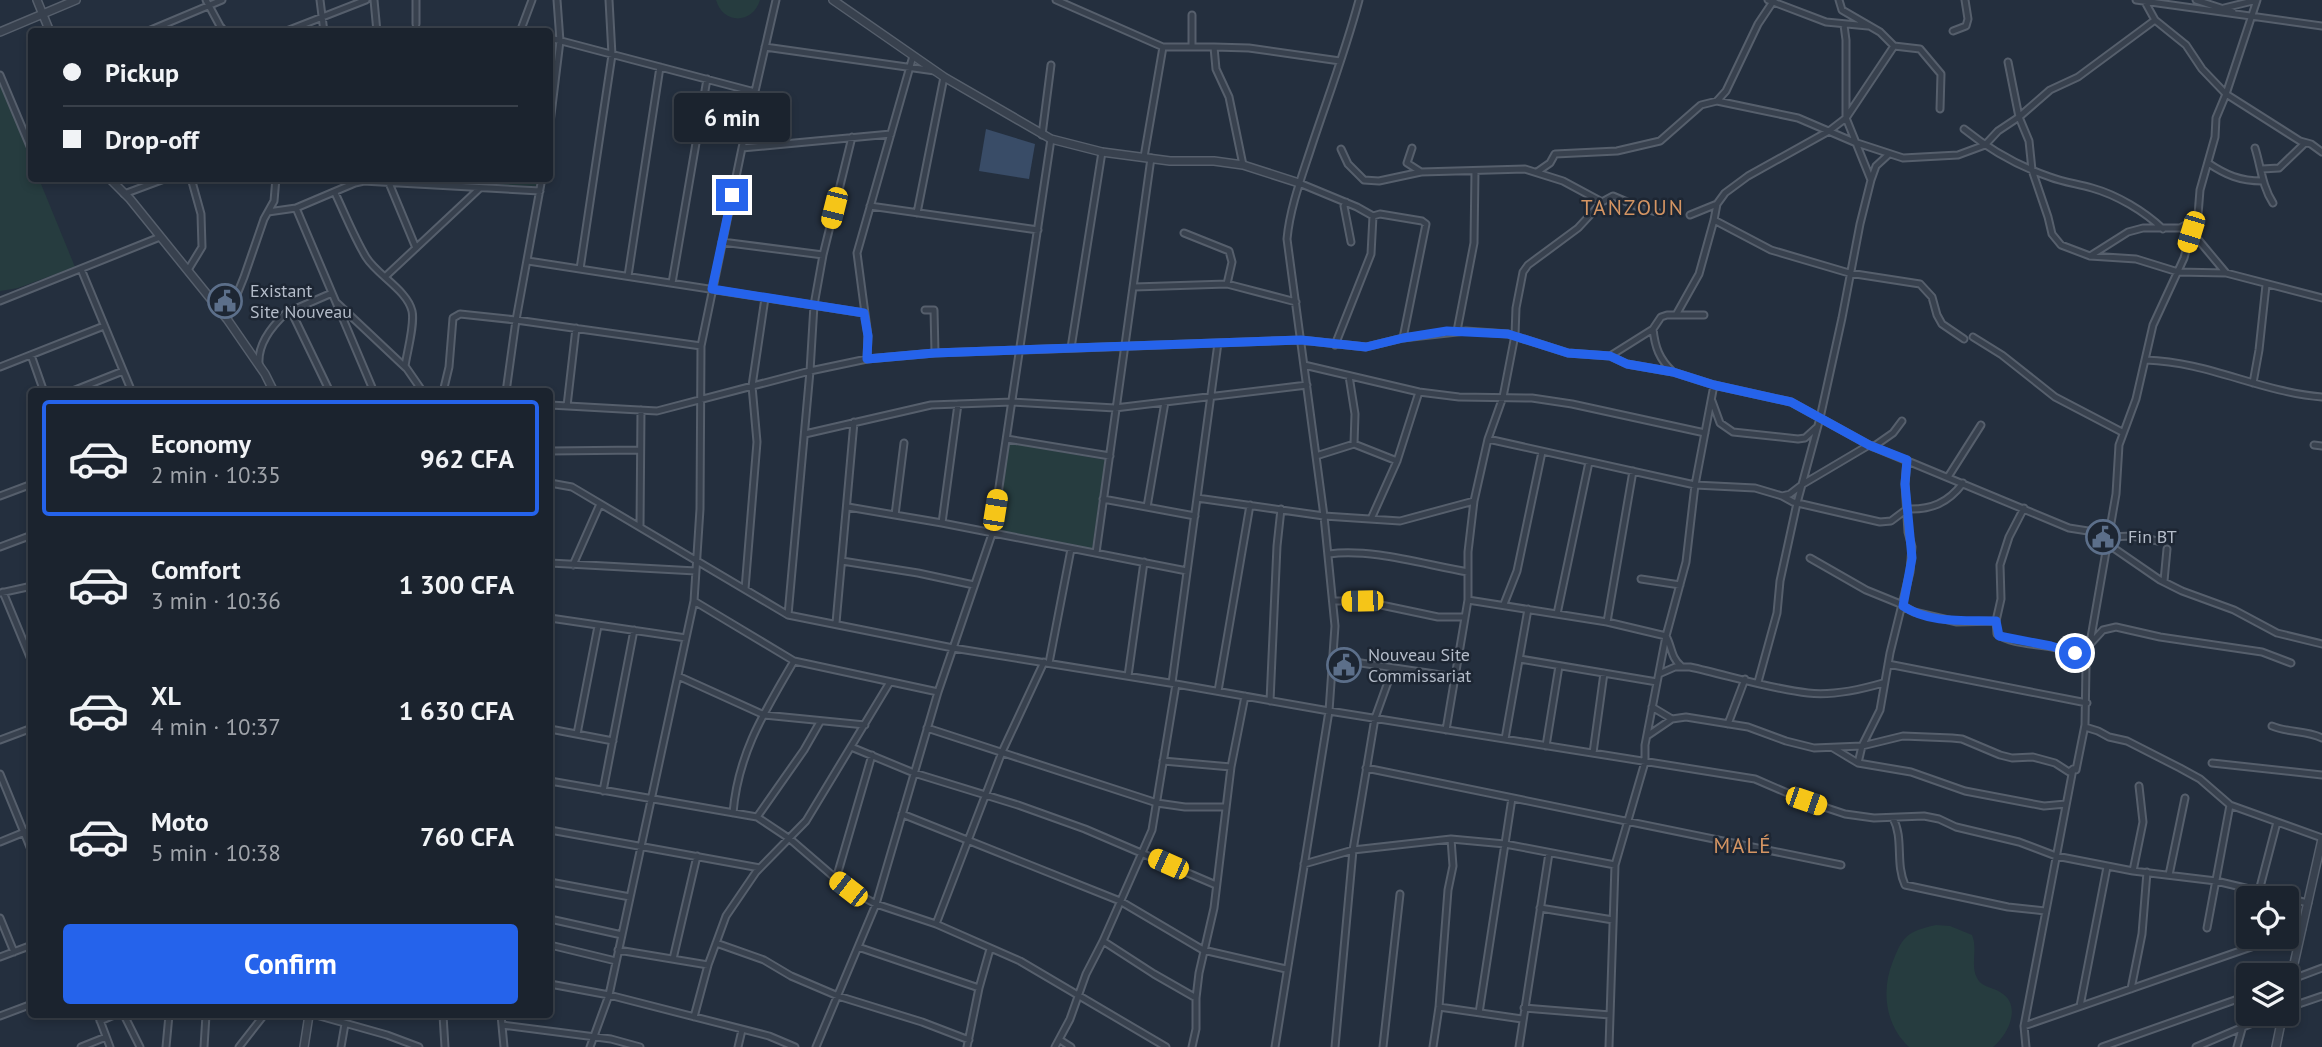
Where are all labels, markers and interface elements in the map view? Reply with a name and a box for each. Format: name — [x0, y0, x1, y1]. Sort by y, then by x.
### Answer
text: Pickup — [105, 56, 179, 89]
callout: 6 min — [674, 94, 790, 142]
text: 6 min — [704, 103, 760, 132]
text: Drop-off — [105, 123, 199, 156]
route end — [716, 179, 748, 211]
car — [819, 185, 850, 231]
district label: TANZOUN — [1581, 194, 1685, 221]
car — [2175, 209, 2208, 255]
place label: Existant Site Nouveau — [250, 279, 352, 323]
public building icon: Existant Site Nouveau — [206, 282, 244, 320]
icon: car — [67, 427, 130, 490]
text: Economy — [151, 427, 251, 460]
text: 962 CFA — [420, 442, 514, 475]
text: 2 min · 10:35 — [151, 460, 281, 489]
car — [982, 488, 1009, 532]
public building icon: Fin BT — [2084, 518, 2122, 556]
place label: Fin BT — [2128, 525, 2177, 548]
icon: car — [67, 553, 130, 616]
text: Comfort — [151, 553, 241, 586]
text: 1 300 CFA — [399, 568, 514, 601]
text: 3 min · 10:36 — [151, 586, 281, 615]
car — [1341, 590, 1384, 612]
route start — [2059, 637, 2091, 669]
place label: Nouveau Site Commissariat — [1368, 643, 1471, 687]
public building icon: Nouveau Site Commissariat — [1325, 646, 1363, 684]
icon: car — [67, 679, 130, 742]
text: XL — [151, 679, 181, 712]
text: 1 630 CFA — [399, 694, 514, 727]
text: 4 min · 10:37 — [151, 712, 281, 741]
car — [1783, 784, 1830, 818]
icon: car — [67, 805, 130, 868]
text: Moto — [151, 805, 209, 838]
text: 760 CFA — [420, 820, 514, 853]
district label: MALÉ — [1713, 832, 1773, 859]
text: 5 min · 10:38 — [151, 838, 281, 867]
car — [1145, 846, 1192, 882]
car — [825, 868, 872, 910]
map controls — [2236, 886, 2299, 1026]
button: locate — [2236, 886, 2299, 949]
button: Confirm — [63, 924, 518, 1004]
button: layers — [2236, 963, 2299, 1026]

